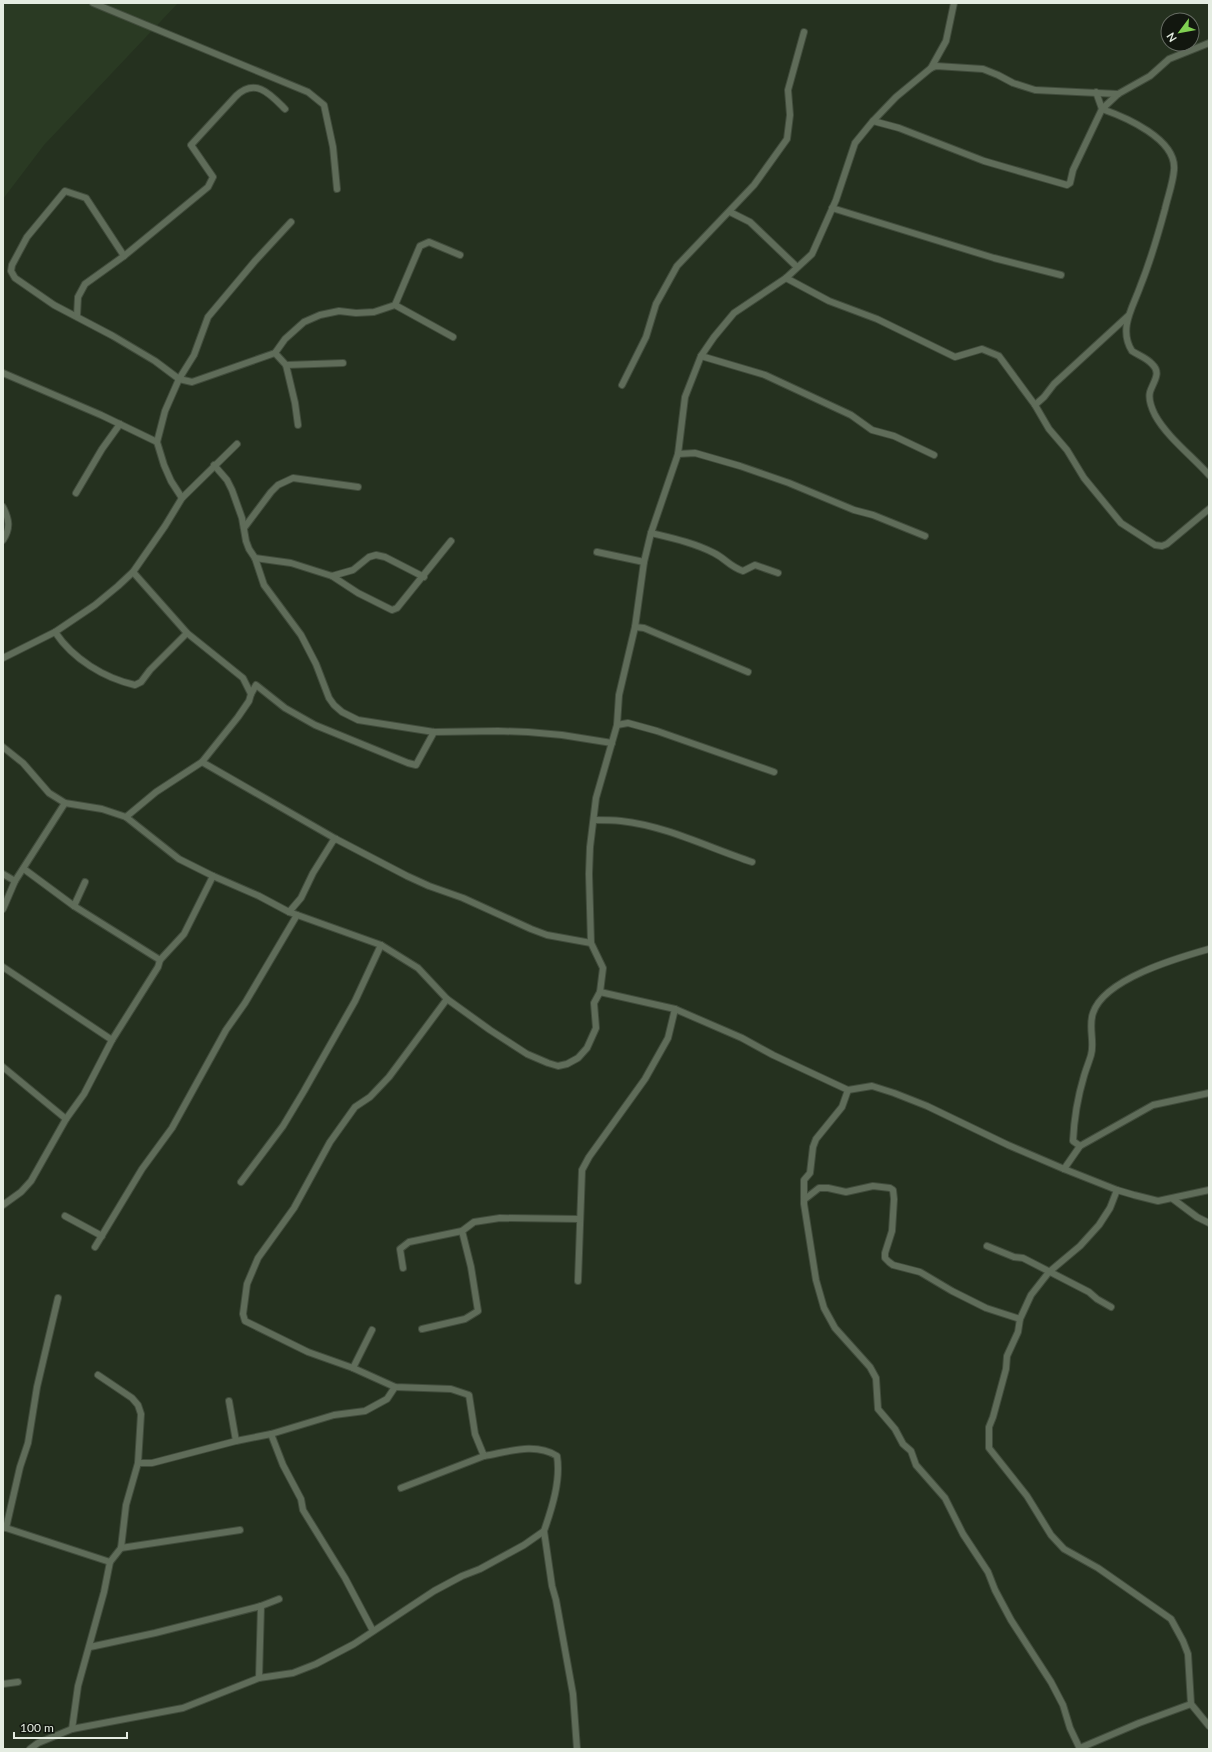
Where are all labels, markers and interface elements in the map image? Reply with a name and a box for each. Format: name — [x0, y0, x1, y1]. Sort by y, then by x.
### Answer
north arrow — [1160, 12, 1200, 52]
text: N — [1163, 31, 1179, 45]
scale bar — [14, 1714, 127, 1740]
text: 100 m — [20, 1720, 54, 1735]

